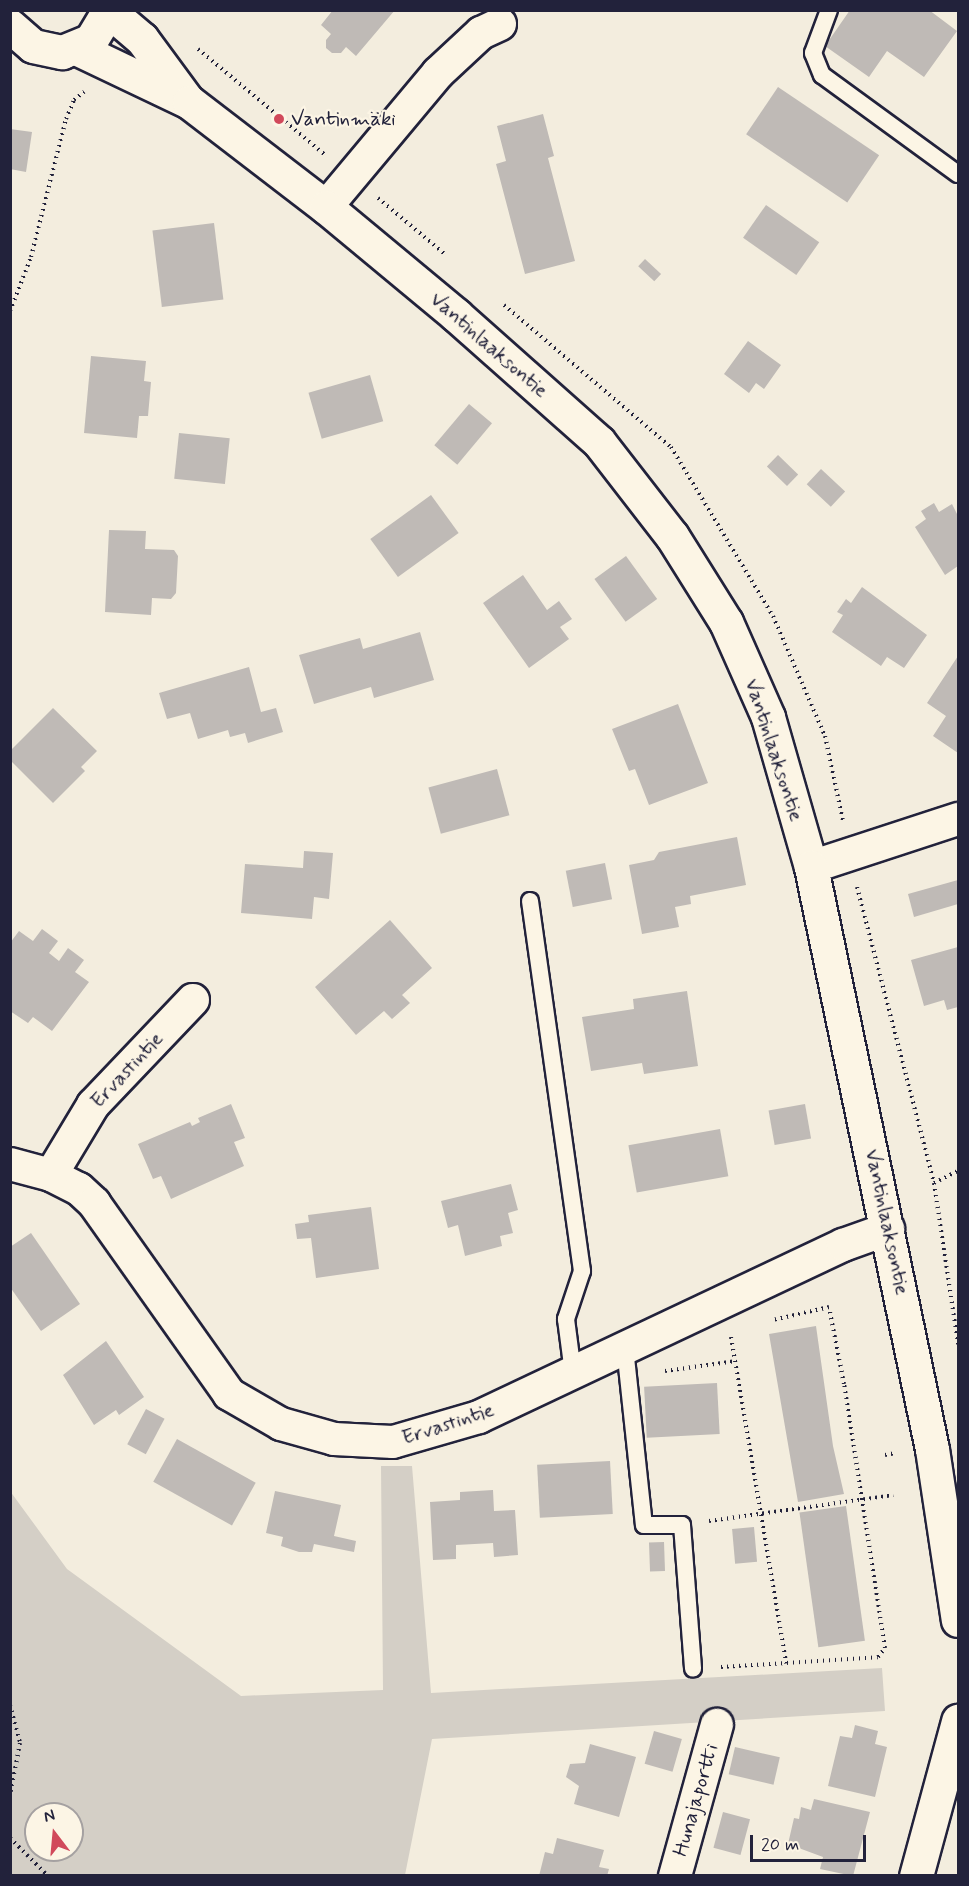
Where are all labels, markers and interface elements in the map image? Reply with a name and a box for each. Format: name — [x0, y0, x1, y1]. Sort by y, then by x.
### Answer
place label: Vantinmäki — [291, 106, 396, 132]
marker: Vantinmäki — [272, 112, 286, 126]
street label: Vantinlaaksontie — [425, 287, 553, 403]
street label: Vantinlaaksontie — [739, 675, 809, 825]
street label: Ervastintie — [85, 1027, 169, 1113]
street label: Vantinlaaksontie — [859, 1147, 915, 1297]
street label: Ervastintie — [399, 1397, 497, 1451]
street label: Hunajaportti — [668, 1741, 724, 1859]
north arrow — [24, 1802, 84, 1862]
text: N — [41, 1805, 57, 1828]
scale bar — [753, 1823, 868, 1861]
text: 20 m — [761, 1833, 799, 1857]

